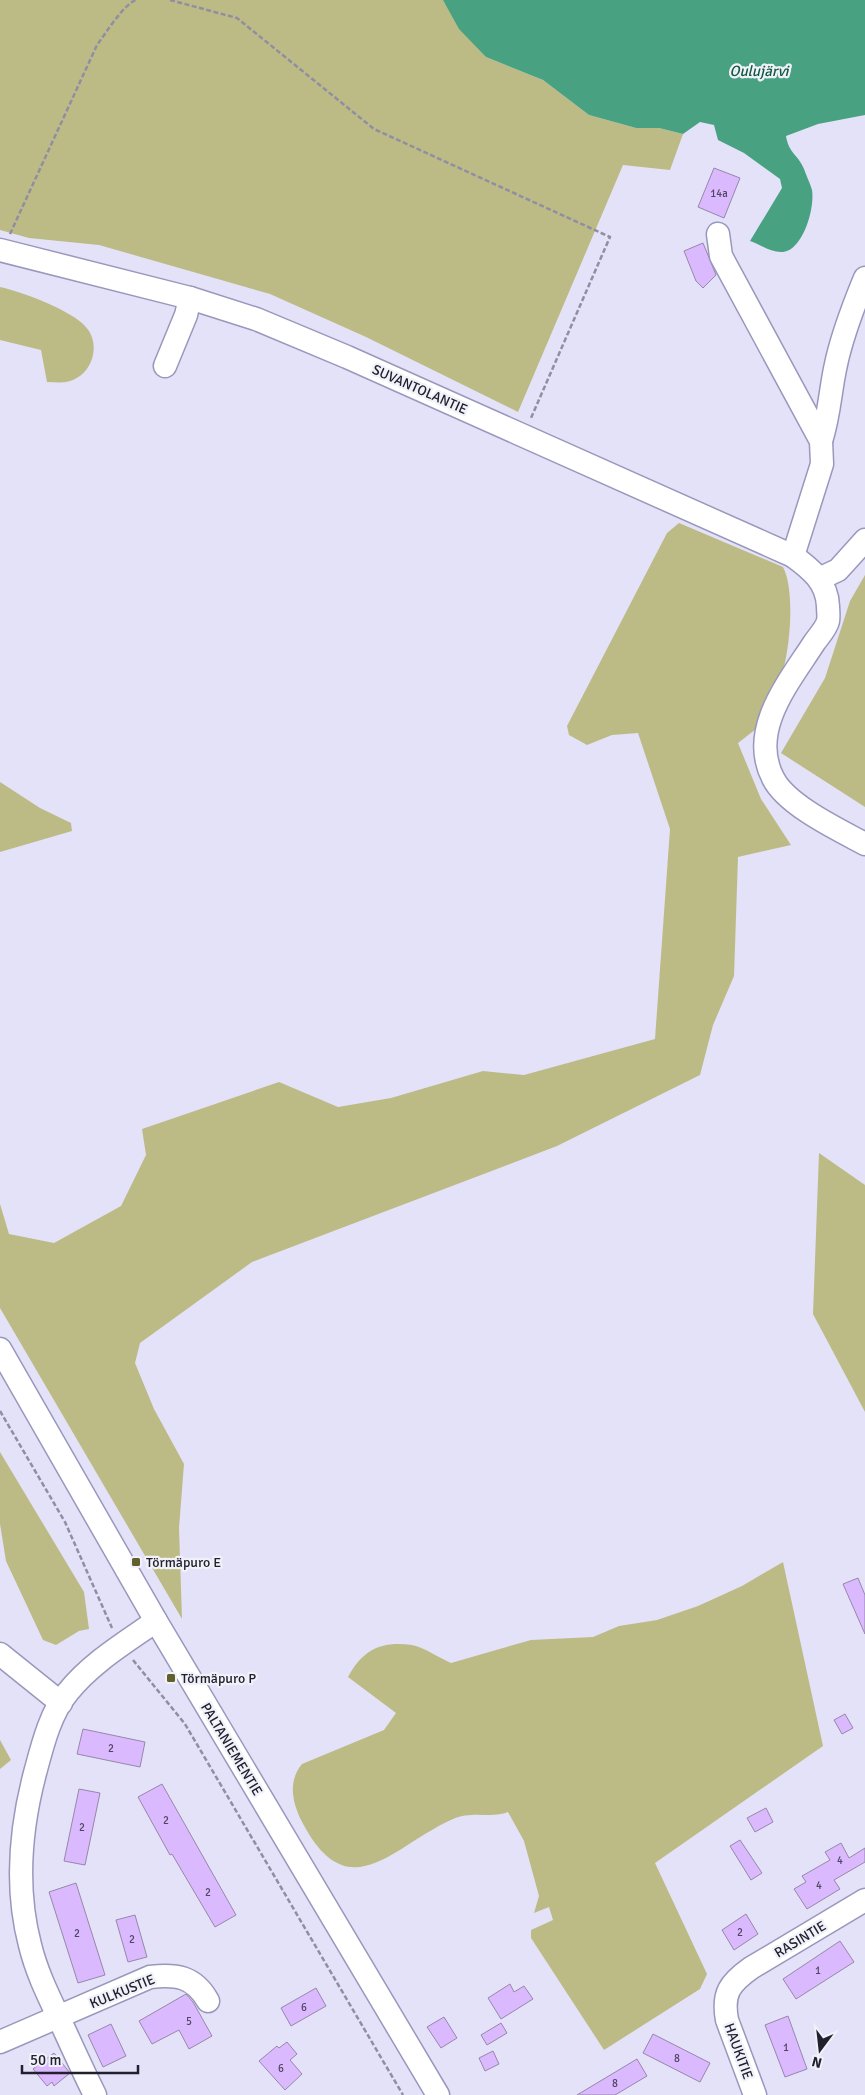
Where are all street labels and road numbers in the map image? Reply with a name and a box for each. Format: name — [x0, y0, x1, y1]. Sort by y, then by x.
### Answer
street label: SUVANTOLANTIE — [370, 361, 470, 418]
street label: PALTANIEMENTIE — [197, 1700, 266, 1799]
street label: RASINTIE — [771, 1917, 829, 1961]
street label: KULKUSTIE — [87, 1971, 157, 2012]
street label: HAUKITIE — [721, 2021, 757, 2082]

